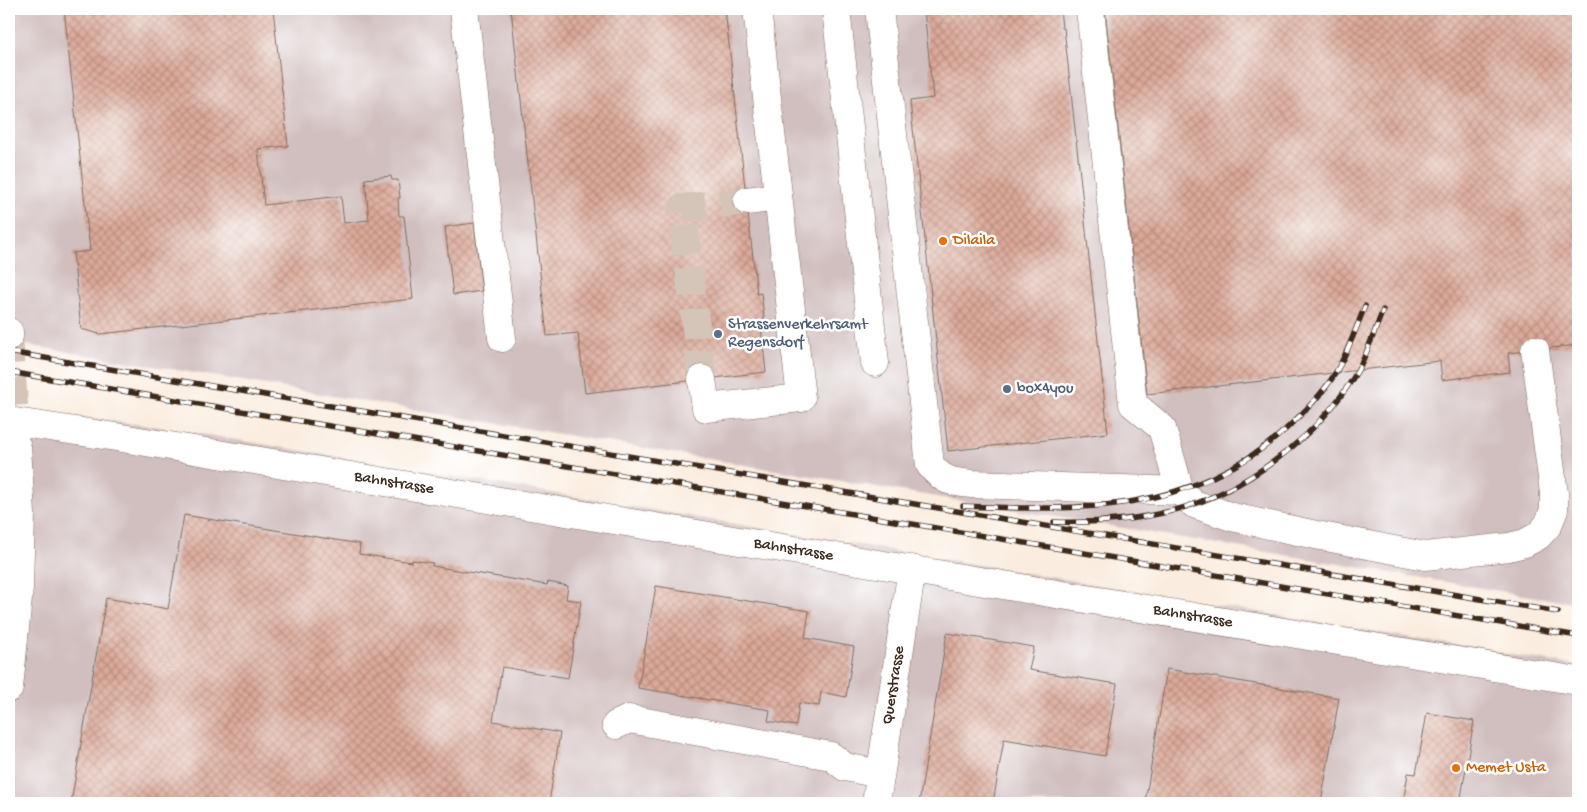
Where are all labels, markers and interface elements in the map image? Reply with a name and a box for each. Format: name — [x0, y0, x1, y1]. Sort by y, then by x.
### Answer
place label: Dilaila — [952, 232, 996, 251]
marker: Dilaila — [937, 235, 949, 247]
place label: Strassenverkehrsamt Regensdorf — [728, 316, 869, 353]
marker: Strassenverkehrsamt Regensdorf — [712, 328, 724, 340]
place label: box4you — [1017, 380, 1074, 399]
marker: box4you — [1001, 383, 1013, 395]
street label: Bahnstrasse — [352, 467, 436, 499]
street label: Bahnstrasse — [751, 534, 835, 566]
street label: Bahnstrasse — [1151, 601, 1235, 633]
street label: Querstrasse — [879, 644, 910, 726]
place label: Memet Usta — [1466, 759, 1547, 778]
marker: Memet Usta — [1450, 762, 1462, 774]

